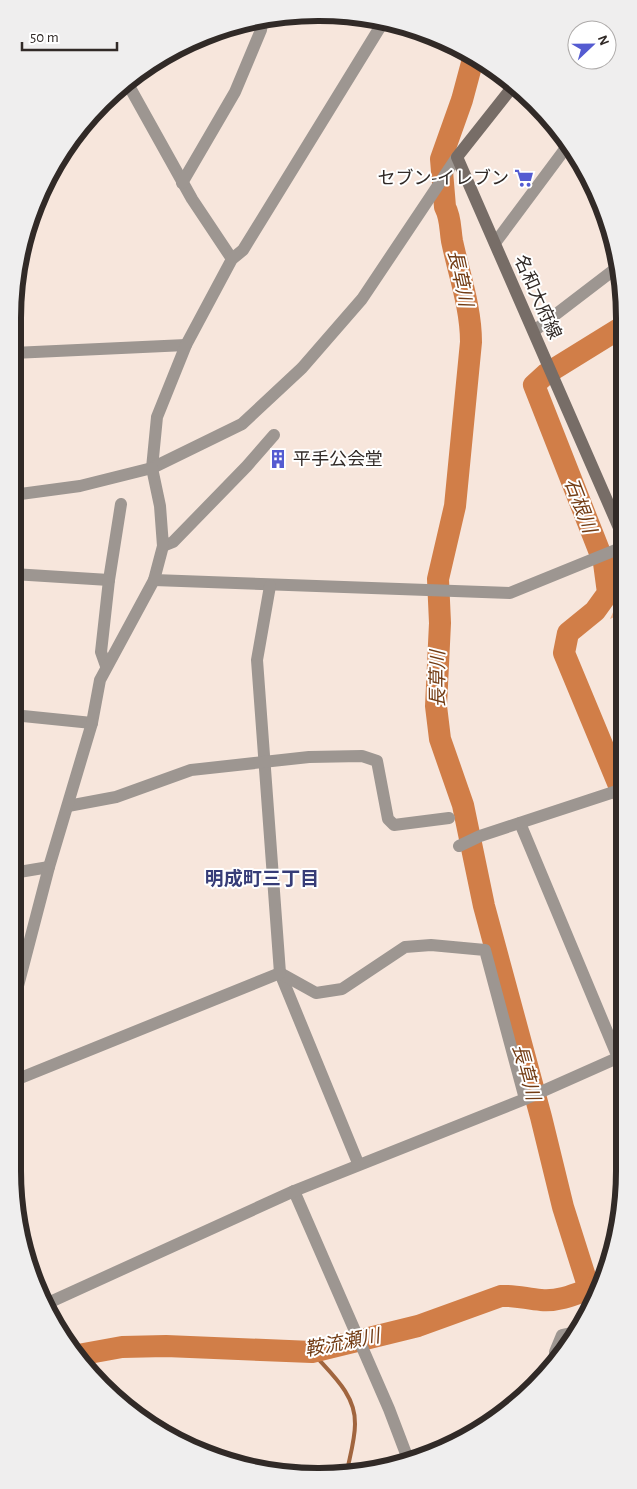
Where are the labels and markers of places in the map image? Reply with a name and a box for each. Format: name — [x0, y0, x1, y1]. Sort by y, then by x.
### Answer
supermarket icon: セブン-イレブン — [513, 167, 535, 189]
place label: セブン-イレブン — [377, 168, 509, 188]
building icon: 平手公会堂 — [267, 448, 289, 470]
place label: 平手公会堂 — [293, 450, 383, 469]

